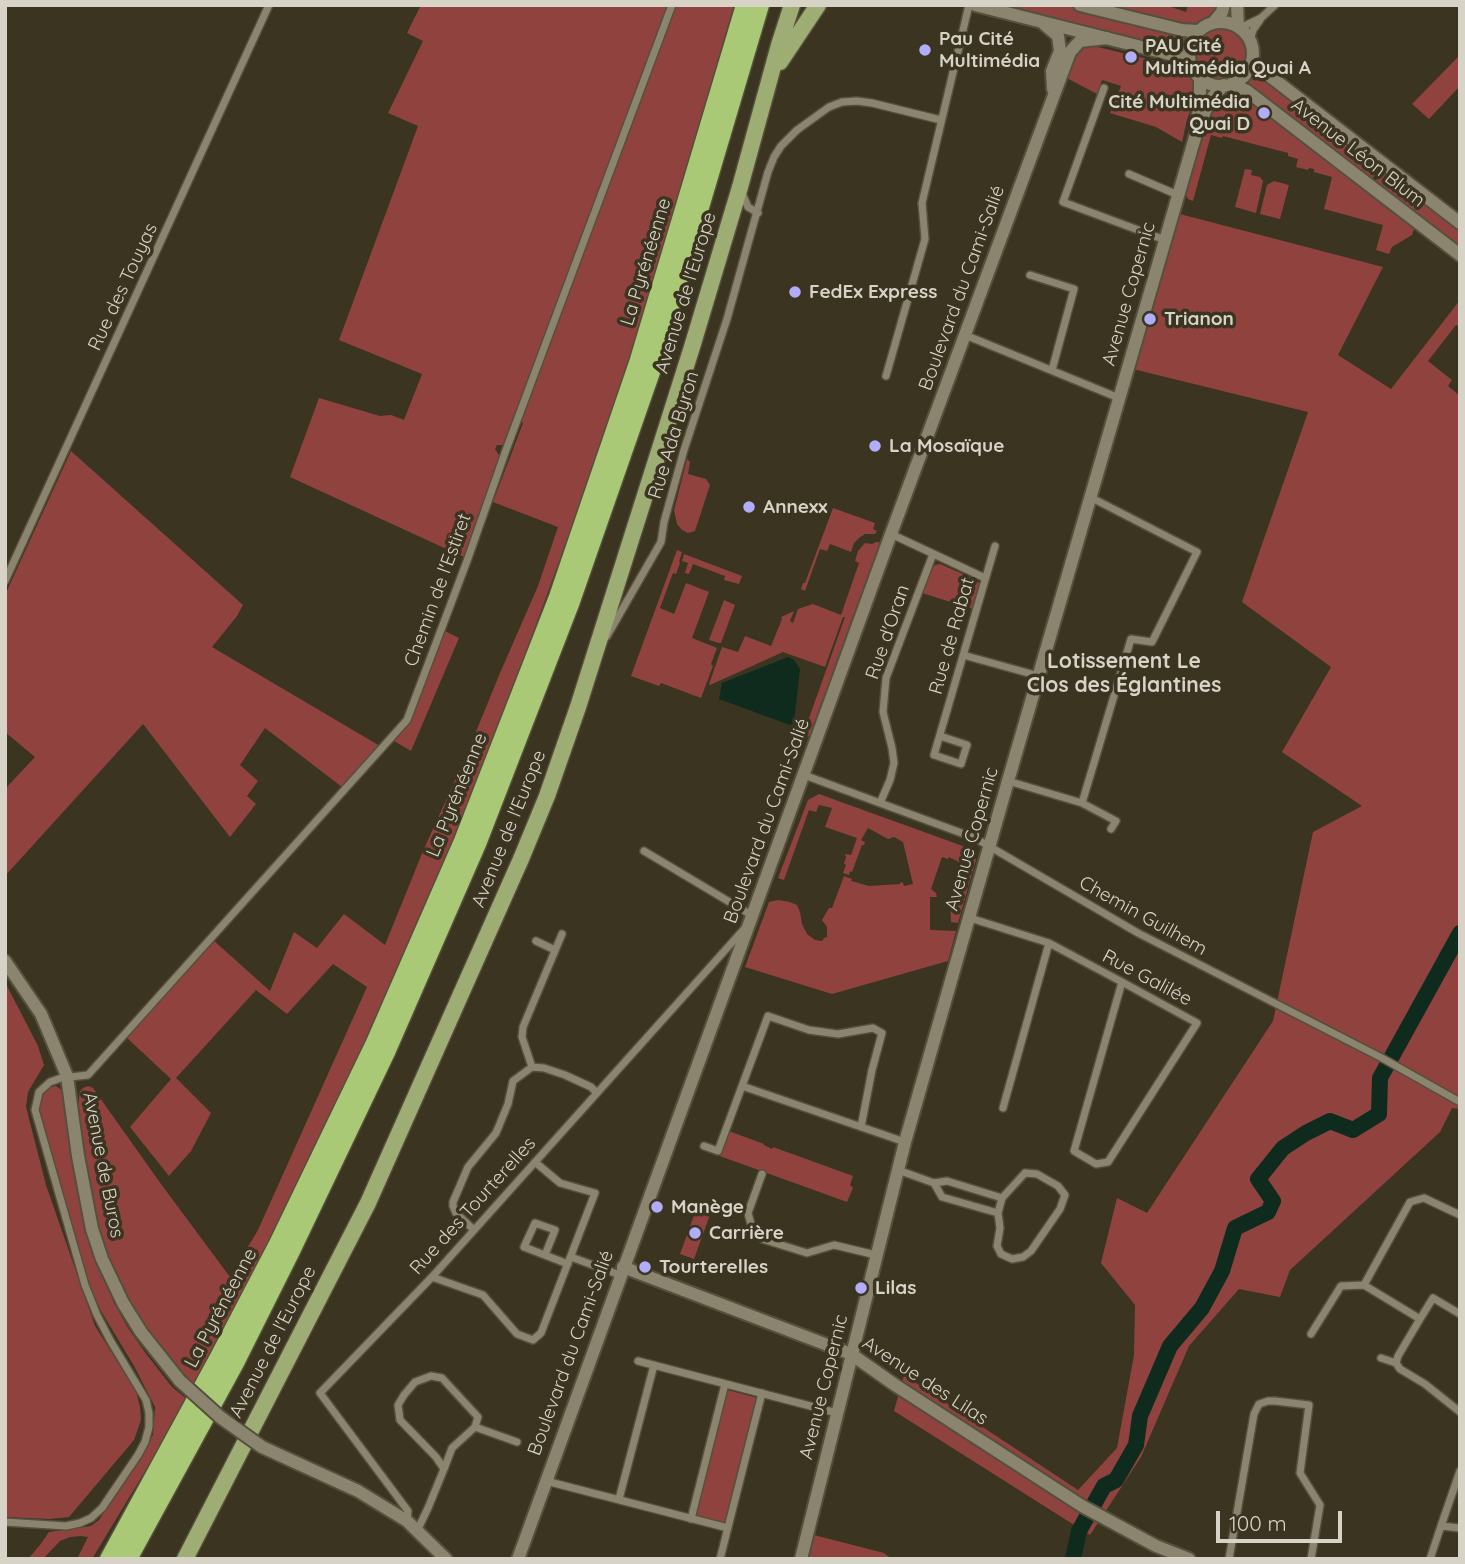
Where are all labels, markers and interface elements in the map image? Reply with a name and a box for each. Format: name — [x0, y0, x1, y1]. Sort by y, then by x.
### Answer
place label: Pau Cité Multimédia — [939, 28, 1040, 72]
place label: PAU Cité Multimédia Quai A — [1145, 35, 1311, 79]
marker: Pau Cité Multimédia — [917, 42, 933, 58]
marker: PAU Cité Multimédia Quai A — [1123, 49, 1139, 65]
place label: Cité Multimédia Quai D — [1108, 91, 1250, 135]
street label: Avenue Léon Blum — [1287, 94, 1429, 212]
marker: Cité Multimédia Quai D — [1256, 105, 1272, 121]
street label: Boulevard du Cami-Salié — [914, 182, 1010, 394]
street label: La Pyrénéenne — [616, 196, 676, 328]
street label: Avenue de l'Europe — [651, 209, 721, 377]
street label: Avenue Copernic — [1098, 219, 1160, 369]
street label: Rue des Touyas — [83, 220, 163, 354]
place label: FedEx Express — [809, 281, 937, 303]
marker: FedEx Express — [787, 284, 803, 300]
place label: Trianon — [1164, 308, 1234, 330]
marker: Trianon — [1142, 311, 1158, 327]
street label: Rue Ada Byron — [644, 368, 704, 502]
place label: La Mosaïque — [889, 435, 1004, 457]
marker: La Mosaïque — [867, 438, 883, 454]
place label: Annexx — [763, 496, 828, 518]
marker: Annexx — [741, 499, 757, 515]
street label: Chemin de l'Estiret — [400, 510, 476, 670]
street label: Rue de Rabat — [924, 575, 980, 697]
street label: Rue d'Oran — [861, 582, 915, 682]
district label: Lotissement Le Clos des Églantines — [1027, 649, 1221, 699]
street label: Boulevard du Cami-Salié — [719, 715, 815, 927]
street label: La Pyrénéenne — [422, 730, 492, 860]
street label: Avenue de l'Europe — [467, 747, 551, 911]
street label: Avenue Copernic — [941, 764, 1003, 914]
street label: Chemin Guilhem — [1075, 871, 1211, 961]
street label: Rue Galilée — [1098, 945, 1196, 1011]
street label: Avenue de Buros — [78, 1090, 128, 1240]
street label: Rue des Tourterelles — [405, 1132, 541, 1280]
place label: Manège — [671, 1196, 744, 1218]
marker: Manège — [649, 1199, 665, 1215]
place label: Carrière — [709, 1222, 784, 1244]
marker: Carrière — [687, 1225, 703, 1241]
street label: La Pyrénéenne — [180, 1244, 262, 1372]
street label: Boulevard du Cami-Salié — [523, 1247, 619, 1459]
place label: Tourterelles — [659, 1256, 768, 1278]
marker: Tourterelles — [637, 1259, 653, 1275]
street label: Avenue de l'Europe — [225, 1262, 321, 1422]
place label: Lilas — [875, 1277, 916, 1299]
marker: Lilas — [853, 1280, 869, 1296]
street label: Avenue Copernic — [795, 1312, 853, 1462]
street label: Avenue des Lilas — [858, 1332, 992, 1430]
scale bar — [1220, 1498, 1346, 1542]
text: 100 m — [1229, 1510, 1287, 1536]

